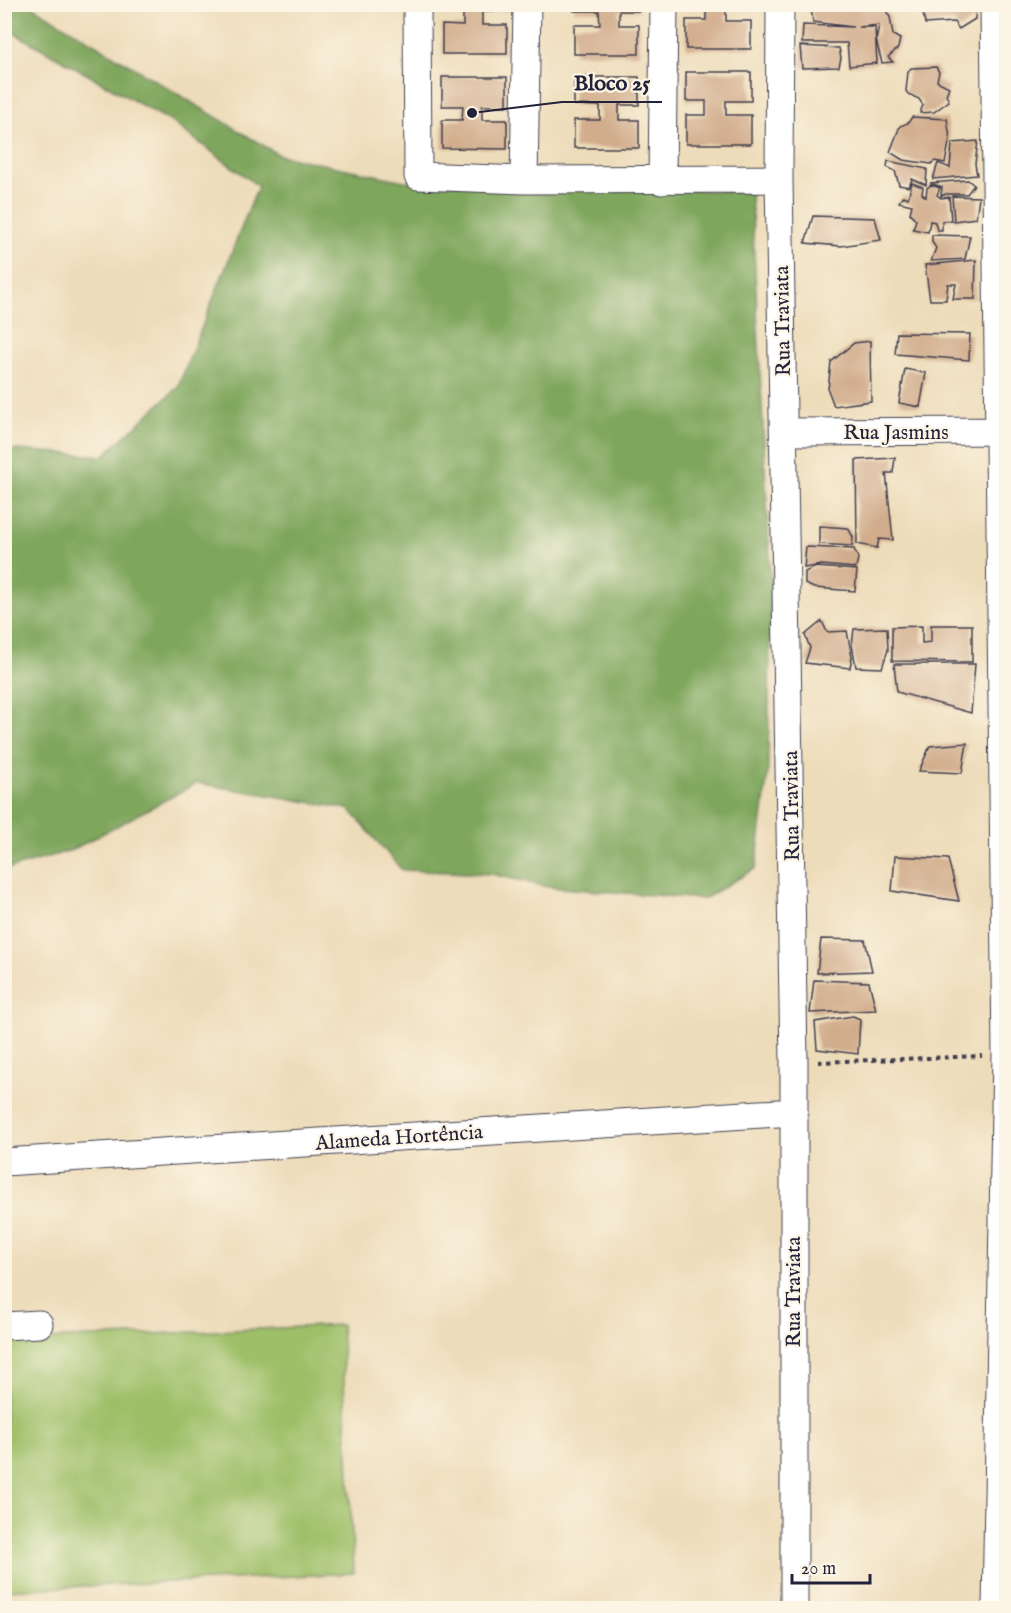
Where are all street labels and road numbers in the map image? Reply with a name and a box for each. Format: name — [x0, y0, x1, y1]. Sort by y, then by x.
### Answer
street label: Rua Traviata — [769, 264, 798, 377]
street label: Rua Jasmins — [843, 420, 949, 447]
street label: Rua Traviata — [778, 749, 807, 862]
street label: Alameda Hortência — [313, 1119, 485, 1158]
street label: Rua Traviata — [781, 1236, 808, 1347]

